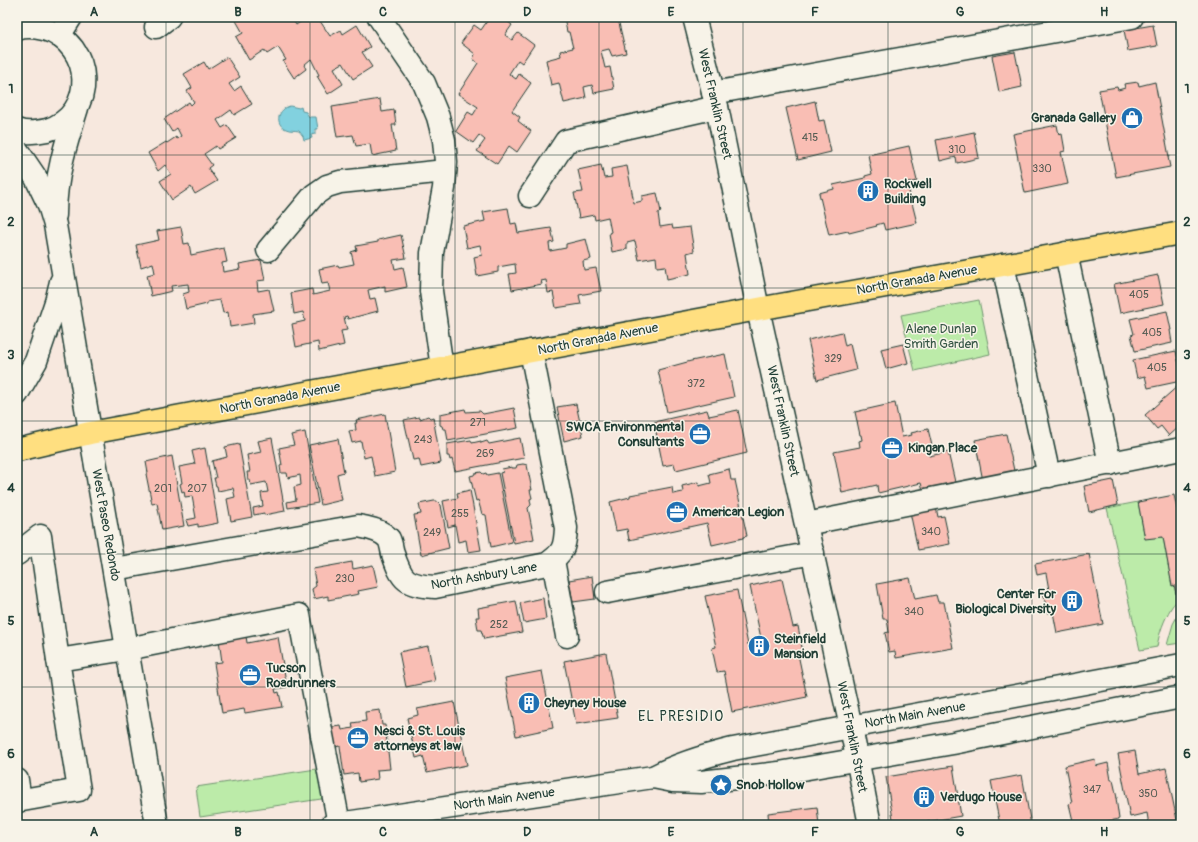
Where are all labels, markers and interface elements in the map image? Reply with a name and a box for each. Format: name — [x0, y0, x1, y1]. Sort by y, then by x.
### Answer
text: A — [90, 4, 99, 20]
text: B — [234, 4, 242, 20]
text: C — [379, 4, 387, 20]
text: D — [523, 4, 531, 20]
text: E — [668, 4, 675, 20]
text: F — [811, 4, 819, 20]
text: G — [956, 4, 965, 20]
text: H — [1100, 4, 1108, 20]
street label: West Franklin Street — [694, 47, 736, 162]
text: 1 — [8, 81, 14, 97]
text: 1 — [1184, 81, 1190, 97]
shop icon: Granada Gallery — [1119, 105, 1145, 131]
place label: Granada Gallery — [1031, 110, 1116, 126]
house number: 415 — [802, 131, 818, 144]
house number: 310 — [948, 143, 966, 156]
house number: 330 — [1032, 162, 1052, 175]
place label: Rockwell Building — [884, 176, 932, 207]
building icon: Rockwell Building — [855, 178, 881, 204]
text: 2 — [7, 214, 15, 230]
text: 2 — [1183, 214, 1191, 230]
street label: North Granada Avenue — [855, 261, 979, 298]
house number: 405 — [1129, 288, 1149, 301]
street label: North Granada Avenue — [537, 319, 660, 359]
park label: Alene Dunlap Smith Garden — [904, 321, 978, 352]
house number: 405 — [1142, 326, 1162, 339]
text: 3 — [7, 347, 15, 363]
text: 3 — [1183, 347, 1191, 363]
house number: 329 — [824, 352, 842, 365]
house number: 405 — [1147, 361, 1167, 374]
street label: West Franklin Street — [763, 364, 803, 479]
house number: 372 — [687, 377, 705, 390]
street label: North Granada Avenue — [219, 378, 342, 418]
house number: 271 — [470, 416, 486, 429]
place label: SWCA Environmental Consultants — [566, 419, 684, 450]
office icon: SWCA Environmental Consultants — [687, 421, 713, 447]
house number: 243 — [414, 433, 432, 446]
office icon: Kingan Place — [879, 435, 905, 461]
place label: Kingan Place — [908, 440, 978, 456]
house number: 269 — [476, 447, 494, 460]
street label: West Paseo Redondo — [88, 468, 124, 582]
text: 4 — [7, 480, 15, 496]
text: 4 — [1183, 480, 1191, 496]
house number: 201 — [154, 482, 172, 495]
house number: 207 — [187, 482, 207, 495]
office icon: American Legion — [664, 499, 690, 525]
place label: American Legion — [692, 504, 785, 520]
house number: 255 — [451, 507, 469, 520]
house number: 340 — [921, 525, 941, 538]
house number: 249 — [423, 526, 441, 539]
street label: North Ashbury Lane — [430, 559, 539, 593]
house number: 230 — [335, 572, 355, 585]
place label: Center For Biological Diversity — [955, 586, 1056, 617]
building icon: Center For Biological Diversity — [1059, 588, 1085, 614]
house number: 340 — [904, 605, 924, 618]
text: 5 — [7, 613, 15, 629]
text: 5 — [1183, 613, 1191, 629]
house number: 252 — [490, 618, 508, 631]
place label: Steinfield Mansion — [774, 631, 826, 662]
building icon: Steinfield Mansion — [746, 633, 772, 659]
place label: Tucson Roadrunners — [265, 660, 336, 691]
office icon: Tucson Roadrunners — [237, 662, 263, 688]
street label: West Franklin Street — [833, 680, 871, 795]
building icon: Cheyney House — [516, 690, 542, 716]
place label: Cheyney House — [544, 695, 627, 711]
street label: North Main Avenue — [863, 698, 967, 732]
district label: EL PRESIDIO — [638, 708, 724, 725]
place label: Nesci & St. Louis attorneys at law — [374, 723, 465, 754]
office icon: Nesci & St. Louis attorneys at law — [345, 725, 371, 751]
text: 6 — [7, 746, 15, 762]
text: 6 — [1183, 746, 1191, 762]
place icon: Snob Hollow — [708, 772, 734, 798]
place label: Snob Hollow — [736, 777, 805, 793]
house number: 347 — [1083, 783, 1101, 796]
street label: North Main Avenue — [452, 784, 556, 814]
building icon: Verdugo House — [911, 784, 937, 810]
house number: 350 — [1138, 787, 1158, 800]
place label: Verdugo House — [940, 789, 1022, 805]
text: A — [90, 824, 99, 840]
text: B — [234, 824, 242, 840]
text: C — [379, 824, 387, 840]
text: D — [523, 824, 531, 840]
text: E — [668, 824, 675, 840]
text: F — [811, 824, 819, 840]
text: G — [956, 824, 965, 840]
text: H — [1100, 824, 1108, 840]

